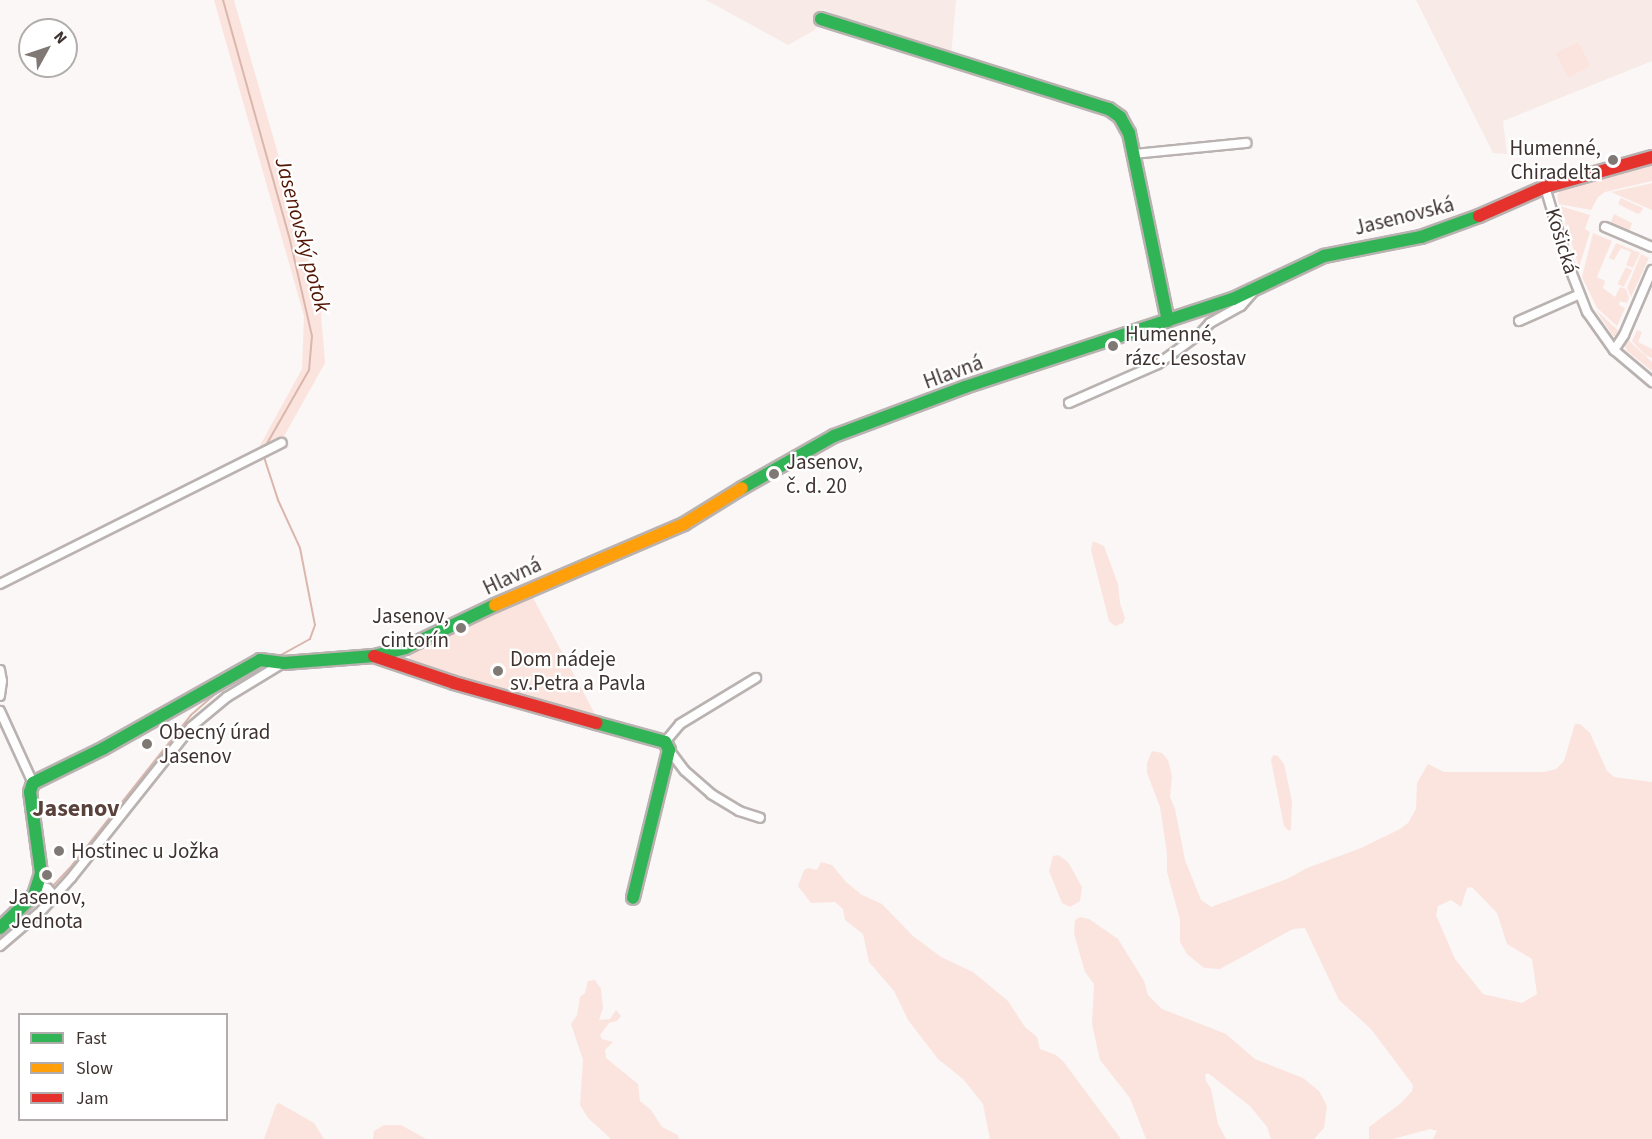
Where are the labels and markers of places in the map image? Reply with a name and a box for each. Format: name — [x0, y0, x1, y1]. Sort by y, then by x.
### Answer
place label: Humenné, Chiradelta — [1509, 135, 1601, 185]
marker: Humenné, Chiradelta — [1606, 153, 1620, 167]
place label: Humenné, rázc. Lesostav — [1125, 321, 1246, 371]
marker: Humenné, rázc. Lesostav — [1106, 339, 1120, 353]
place label: Jasenov, č. d. 20 — [786, 449, 863, 499]
marker: Jasenov, č. d. 20 — [767, 467, 781, 481]
place label: Jasenov, cintorín — [372, 603, 449, 653]
marker: Jasenov, cintorín — [454, 621, 468, 635]
place label: Dom nádeje sv.Petra a Pavla — [510, 646, 645, 696]
marker: Dom nádeje sv.Petra a Pavla — [491, 664, 505, 678]
place label: Obecný úrad Jasenov — [159, 719, 270, 769]
marker: Obecný úrad Jasenov — [140, 737, 154, 751]
place label: Hostinec u Jožka — [71, 838, 219, 864]
marker: Hostinec u Jožka — [52, 844, 66, 858]
marker: Jasenov, Jednota — [40, 868, 54, 882]
place label: Jasenov, Jednota — [9, 884, 85, 934]

